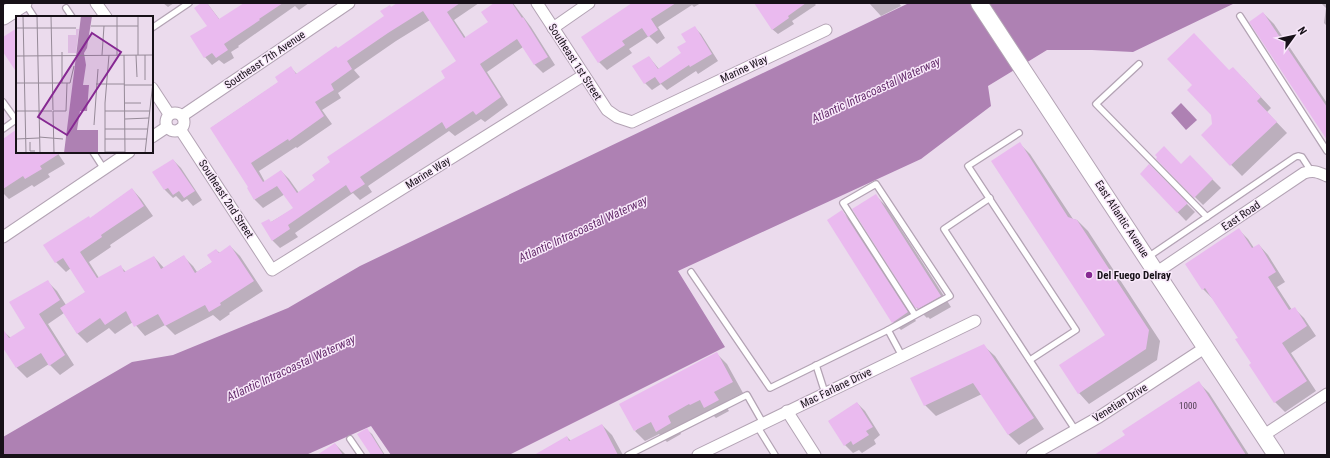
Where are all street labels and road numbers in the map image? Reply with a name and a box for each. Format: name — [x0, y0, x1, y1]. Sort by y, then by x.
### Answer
street label: Southeast 1st Street — [545, 21, 605, 103]
street label: Southeast 7th Avenue — [222, 28, 308, 92]
street label: Marine Way — [718, 52, 770, 86]
street label: Marine Way — [403, 154, 453, 192]
street label: Southeast 2nd Street — [196, 157, 256, 241]
street label: East Atlantic Avenue — [1092, 178, 1152, 260]
street label: East Road — [1219, 198, 1263, 234]
street label: Mac Farlane Drive — [798, 365, 874, 411]
street label: Venetian Drive — [1090, 381, 1150, 425]

